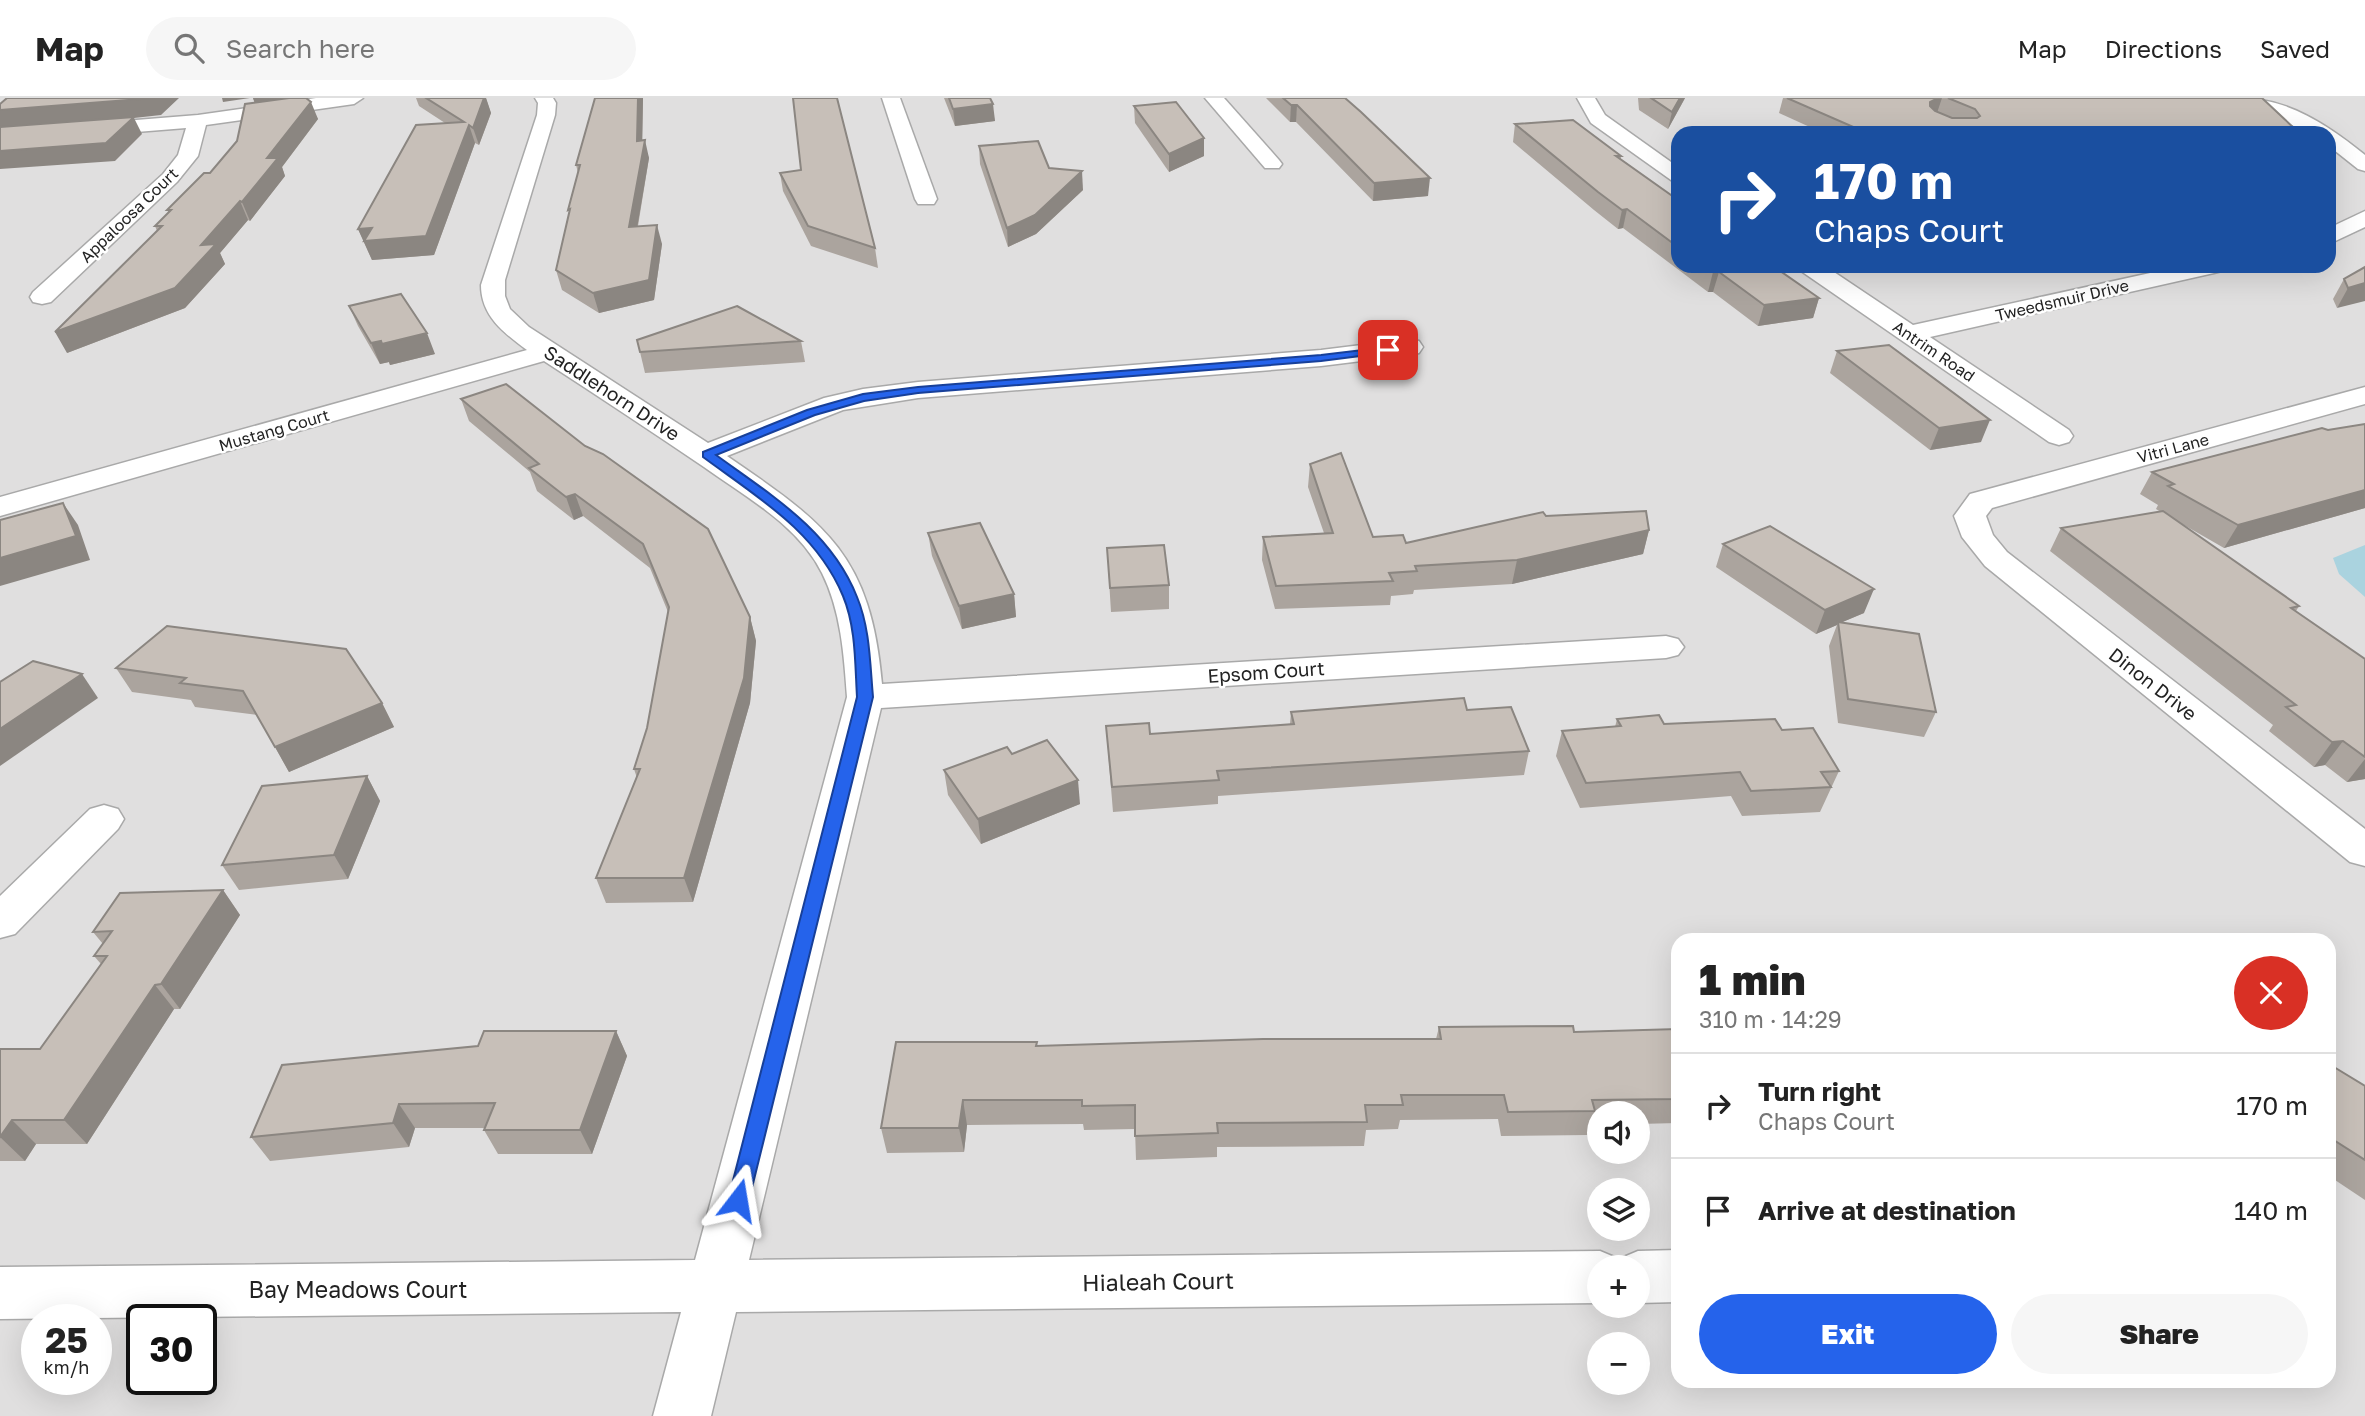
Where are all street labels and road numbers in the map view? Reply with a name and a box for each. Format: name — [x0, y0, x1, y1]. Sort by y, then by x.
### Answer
street label: Appaloosa Court — [76, 163, 182, 267]
street label: Tweedsmuir Drive — [1993, 275, 2131, 325]
street label: Antrim Road — [1889, 316, 1979, 386]
street label: Saddlehorn Drive — [540, 340, 684, 445]
street label: Mustang Court — [216, 405, 332, 455]
street label: Vitri Lane — [2135, 429, 2211, 467]
street label: Dinon Drive — [2105, 642, 2202, 725]
street label: Epsom Court — [1207, 656, 1325, 687]
street label: Hialeah Court — [1082, 1266, 1234, 1296]
street label: Bay Meadows Court — [249, 1275, 467, 1303]

